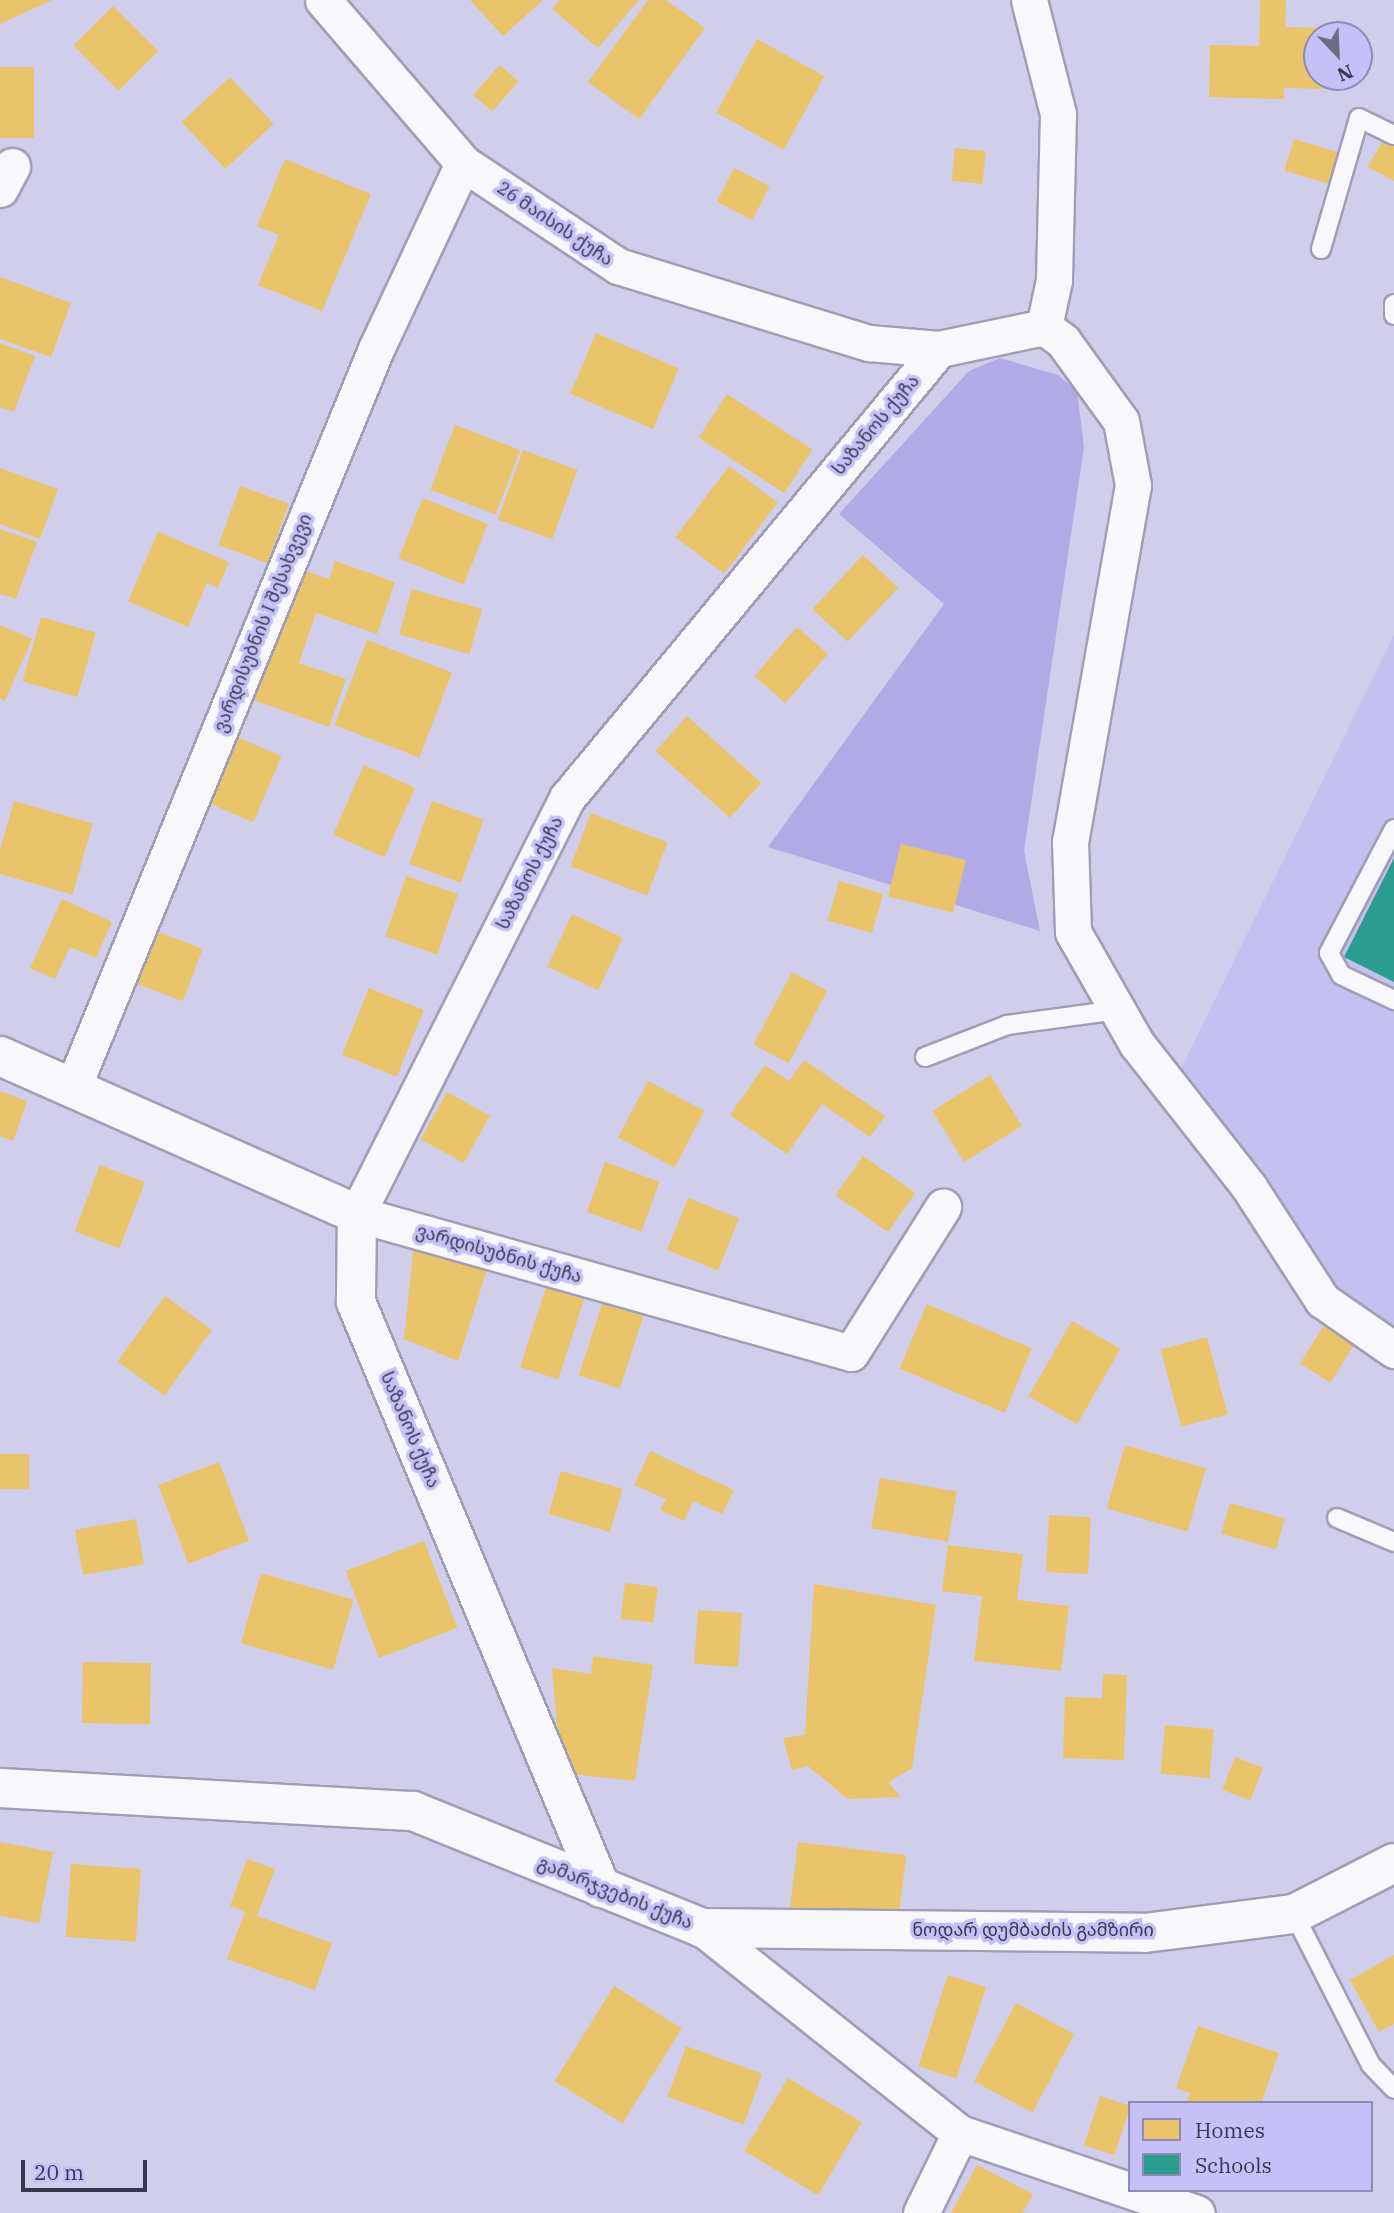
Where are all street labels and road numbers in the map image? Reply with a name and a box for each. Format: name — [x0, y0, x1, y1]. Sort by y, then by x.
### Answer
street label: 26 მაისის ქუჩა — [493, 177, 617, 271]
street label: საზანოს ქუჩა — [828, 371, 924, 479]
street label: ვარდისუბნის I შესახვევი — [209, 511, 317, 735]
street label: საზანოს ქუჩა — [492, 813, 568, 933]
street label: ვარდისუბნის ქუჩა — [414, 1220, 584, 1288]
street label: საზანოს ქუჩა — [376, 1369, 444, 1491]
street label: გამარჯვების ქუჩა — [534, 1852, 696, 1934]
street label: ნოდარ დუმბაძის გამზირი — [912, 1919, 1154, 1941]

